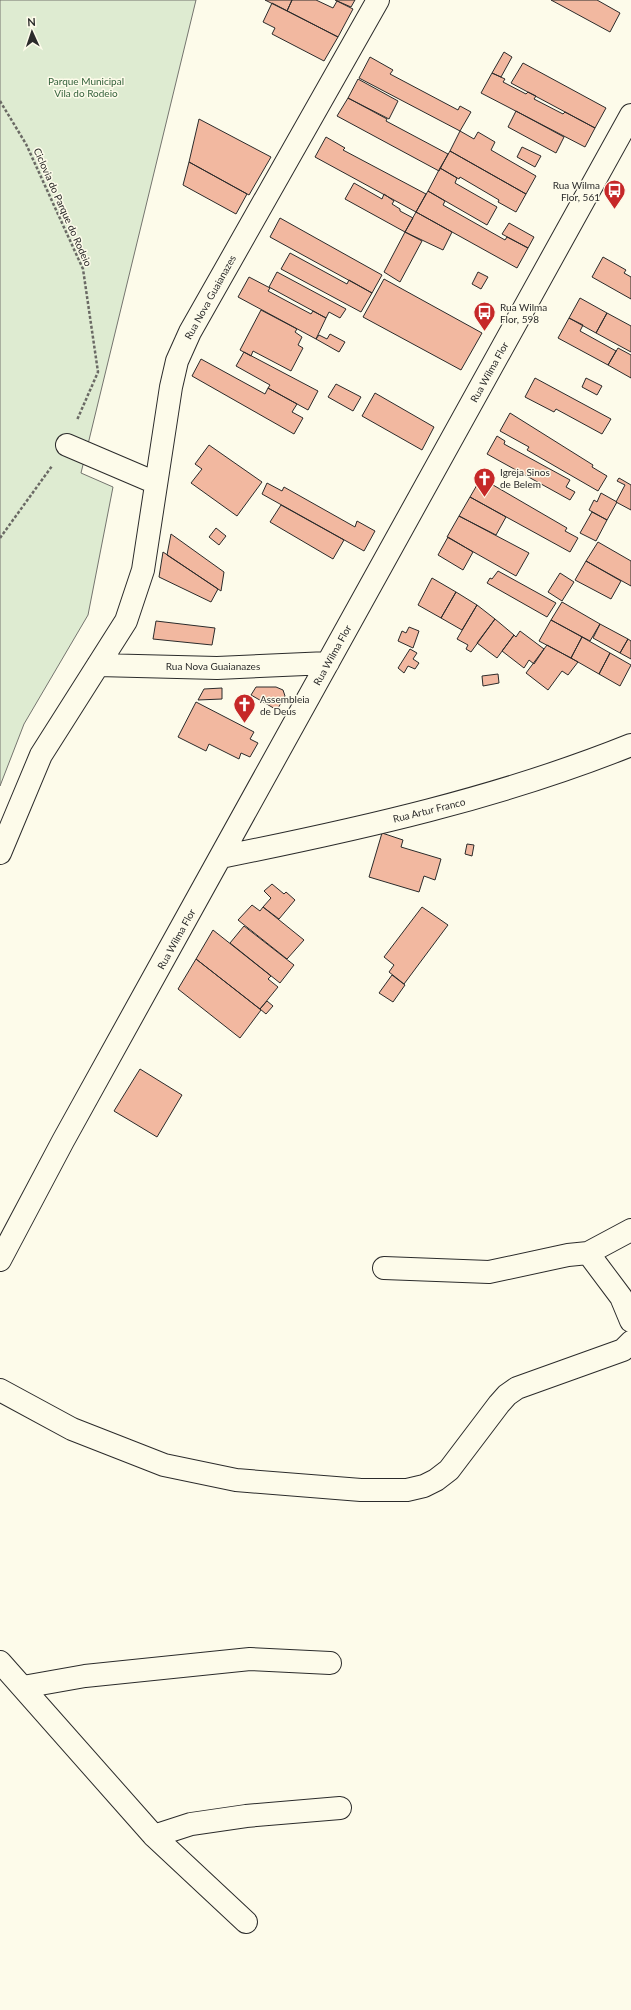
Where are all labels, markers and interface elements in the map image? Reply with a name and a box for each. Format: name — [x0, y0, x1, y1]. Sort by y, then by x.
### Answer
north arrow — [12, 12, 52, 52]
text: N — [27, 15, 36, 28]
park label: Parque Municipal Vila do Rodeio — [48, 75, 124, 99]
street label: Ciclovia do Parque do Rodeio — [31, 146, 95, 268]
bus stop icon: Rua Wilma Flor, 561 — [602, 178, 628, 211]
place label: Rua Wilma Flor, 561 — [553, 179, 600, 203]
street label: Rua Nova Guaianazes — [182, 253, 238, 341]
bus stop icon: Rua Wilma Flor, 598 — [472, 300, 498, 333]
place label: Rua Wilma Flor, 598 — [500, 301, 547, 325]
street label: Rua Wilma Flor — [467, 339, 511, 404]
church icon: Igreja Sinos de Belem — [472, 465, 498, 498]
place label: Igreja Sinos de Belem — [500, 466, 550, 490]
street label: Rua Wilma Flor — [310, 622, 354, 687]
street label: Rua Nova Guaianazes — [166, 660, 260, 672]
church icon: Assembleia de Deus — [232, 692, 258, 725]
place label: Assembleia de Deus — [260, 693, 310, 717]
street label: Rua Artur Franco — [392, 795, 467, 825]
street label: Rua Wilma Flor — [154, 906, 198, 971]

